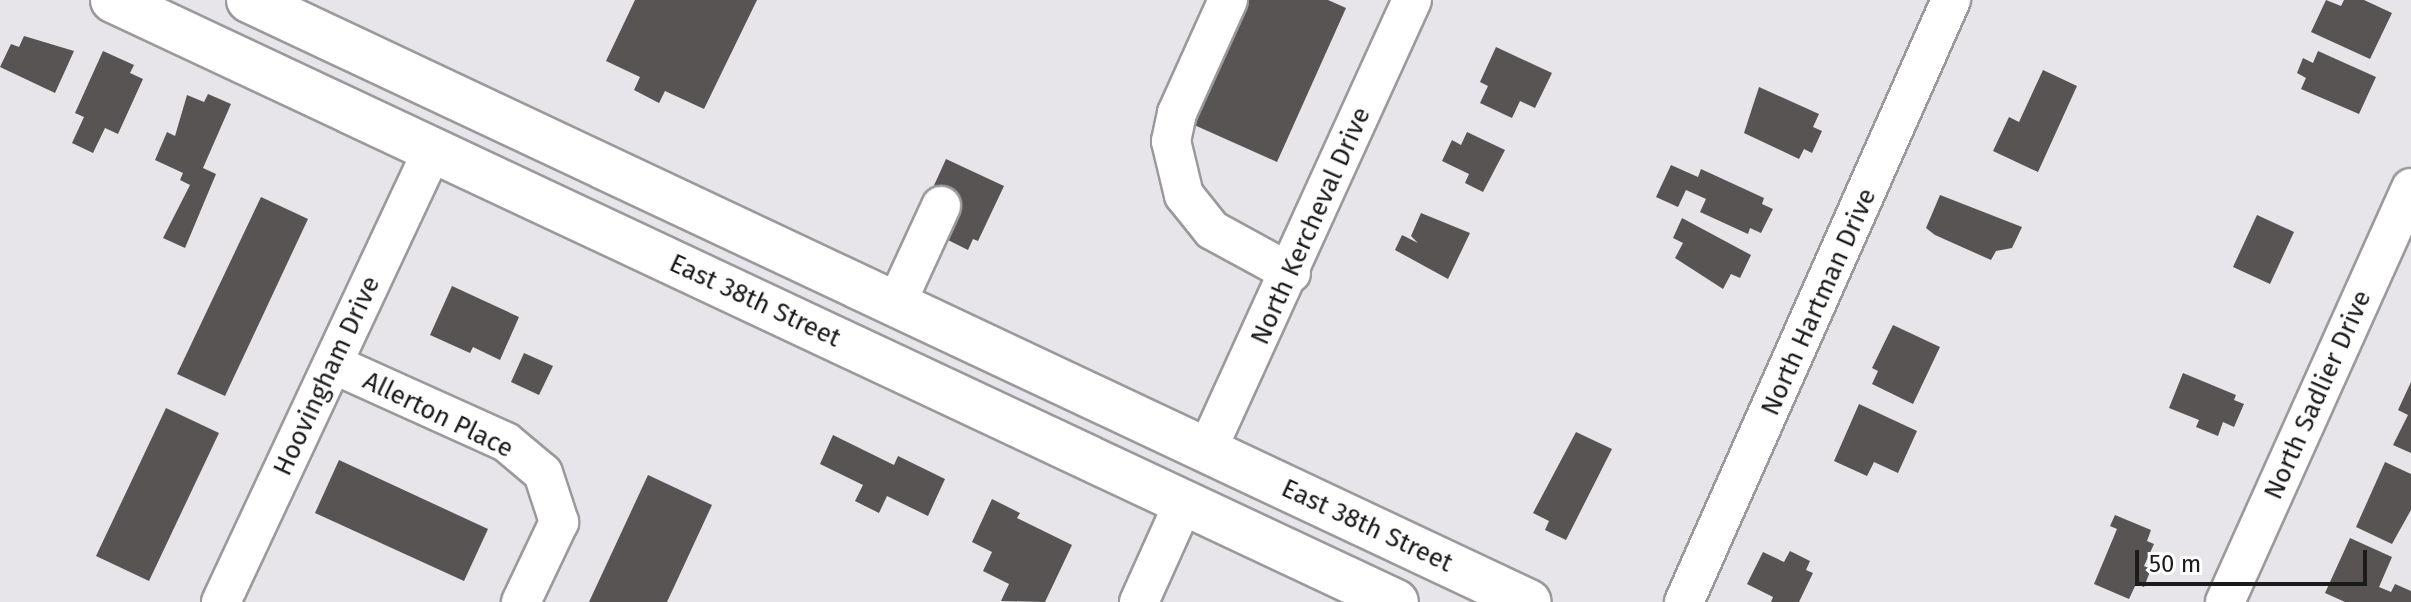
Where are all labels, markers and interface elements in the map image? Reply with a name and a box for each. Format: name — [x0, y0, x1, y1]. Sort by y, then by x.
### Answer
street label: North Kercheval Drive — [1245, 103, 1377, 349]
street label: North Hartman Drive — [1755, 184, 1883, 420]
street label: East 38th Street — [664, 248, 846, 354]
street label: Hoovingham Drive — [267, 271, 387, 481]
street label: North Sadlier Drive — [2258, 286, 2378, 504]
street label: Allerton Place — [358, 365, 518, 465]
street label: East 38th Street — [1276, 473, 1458, 579]
scale bar — [2139, 534, 2371, 584]
text: 50 m — [2149, 550, 2201, 578]

